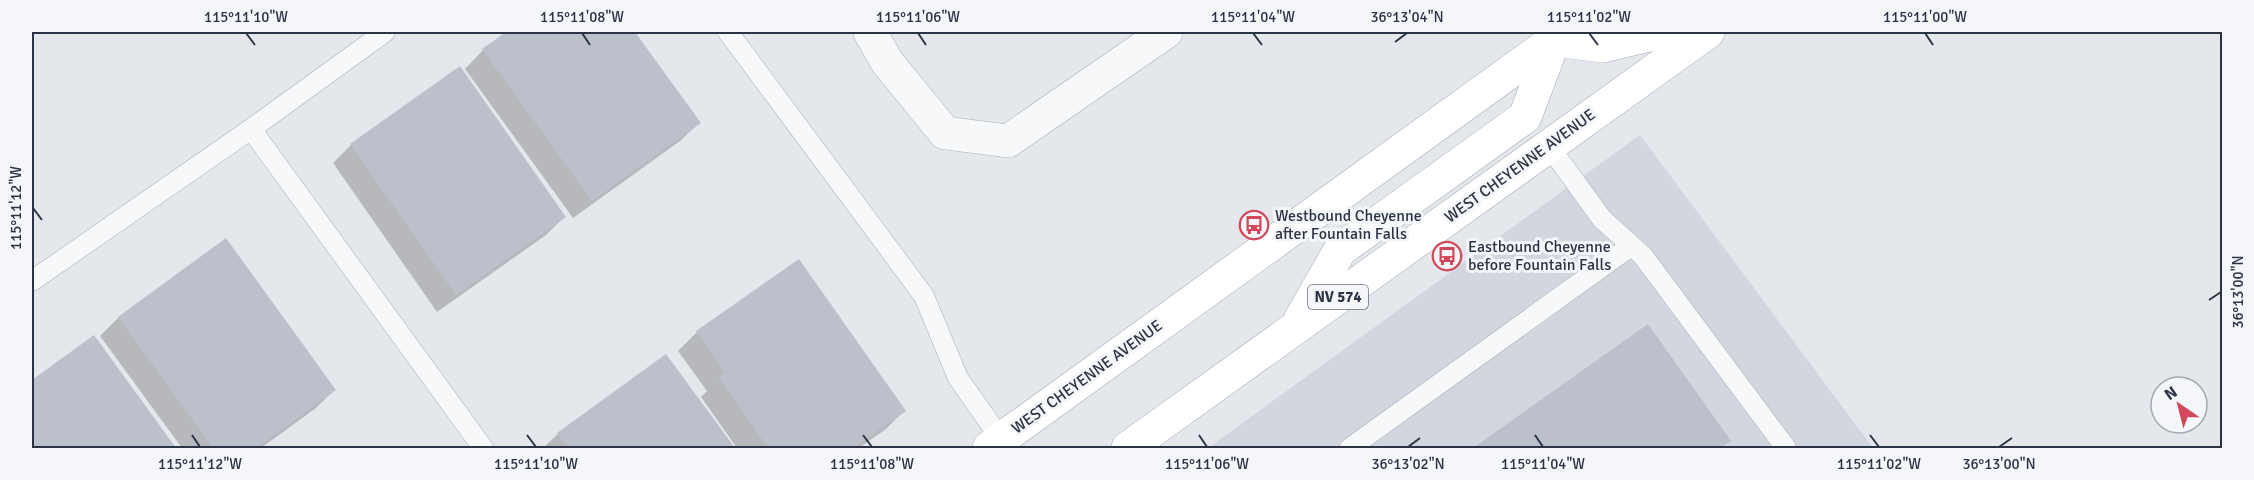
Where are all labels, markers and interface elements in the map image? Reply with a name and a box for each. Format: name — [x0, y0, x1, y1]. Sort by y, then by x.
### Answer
text: 115°11'10"W — [204, 8, 288, 26]
text: 115°11'08"W — [540, 8, 624, 26]
text: 115°11'06"W — [876, 8, 960, 26]
text: 115°11'04"W — [1211, 8, 1295, 26]
text: 36°13'04"N — [1370, 8, 1444, 26]
text: 115°11'02"W — [1547, 8, 1631, 26]
text: 115°11'00"W — [1883, 8, 1967, 26]
street label: WEST CHEYENNE AVENUE — [1441, 105, 1599, 227]
text: 115°11'12"W — [7, 166, 25, 250]
place label: Westbound Cheyenne after Fountain Falls — [1275, 206, 1422, 244]
bus stop icon: Westbound Cheyenne after Fountain Falls — [1238, 209, 1270, 241]
place label: Eastbound Cheyenne before Fountain Falls — [1468, 237, 1611, 275]
bus stop icon: Eastbound Cheyenne before Fountain Falls — [1431, 240, 1463, 272]
text: 36°13'00"N — [2229, 255, 2247, 329]
road number: NV 574 — [1308, 285, 1368, 309]
street label: WEST CHEYENNE AVENUE — [1008, 316, 1166, 438]
north arrow — [2149, 375, 2209, 435]
text: N — [2161, 382, 2181, 405]
text: 115°11'12"W — [158, 455, 242, 473]
text: 115°11'10"W — [494, 455, 578, 473]
text: 115°11'08"W — [830, 455, 914, 473]
text: 115°11'06"W — [1165, 455, 1249, 473]
text: 36°13'02"N — [1371, 455, 1445, 473]
text: 115°11'04"W — [1501, 455, 1585, 473]
text: 115°11'02"W — [1837, 455, 1921, 473]
text: 36°13'00"N — [1962, 455, 2036, 473]

